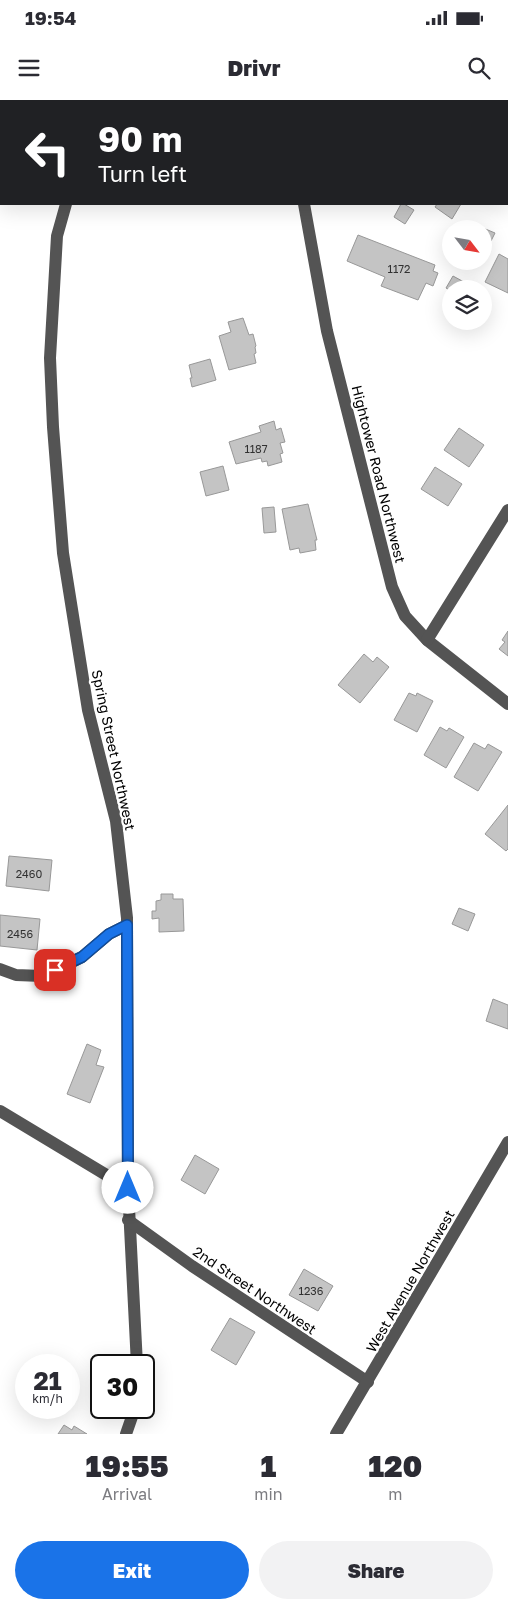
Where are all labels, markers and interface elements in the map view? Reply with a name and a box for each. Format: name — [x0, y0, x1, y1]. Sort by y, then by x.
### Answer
text: 19:54 — [25, 6, 76, 29]
icon: menu — [15, 54, 43, 82]
text: Drivr — [227, 54, 281, 81]
icon: search — [465, 54, 493, 82]
text: 90 m — [98, 118, 182, 160]
icon: left — [15, 120, 80, 185]
text: Turn left — [98, 160, 187, 187]
north arrow — [442, 220, 492, 270]
map controls — [442, 220, 492, 330]
house number: 1172 — [388, 262, 410, 275]
button: layers — [442, 280, 492, 330]
street label: Hightower Road Northwest — [349, 383, 409, 565]
house number: 1187 — [244, 442, 268, 455]
street label: Spring Street Northwest — [89, 668, 139, 832]
house number: 2460 — [16, 867, 42, 880]
house number: 2456 — [7, 927, 33, 940]
pin — [34, 949, 76, 991]
icon: arrive — [41, 956, 69, 984]
position arrow — [101, 1161, 153, 1213]
street label: West Avenue Northwest — [362, 1207, 458, 1355]
street label: 2nd Street Northwest — [190, 1242, 320, 1338]
house number: 1236 — [299, 1284, 324, 1297]
speed limit sign: 30 — [90, 1354, 155, 1419]
text: 21 — [33, 1365, 62, 1396]
text: km/h — [32, 1391, 63, 1406]
text: 19:55 — [86, 1448, 169, 1484]
text: 1 — [260, 1448, 276, 1484]
text: 120 — [368, 1448, 422, 1484]
text: Arrival — [102, 1484, 152, 1504]
text: min — [254, 1484, 283, 1504]
text: m — [388, 1484, 402, 1504]
button: Exit — [15, 1541, 249, 1599]
button: Share — [259, 1541, 493, 1599]

